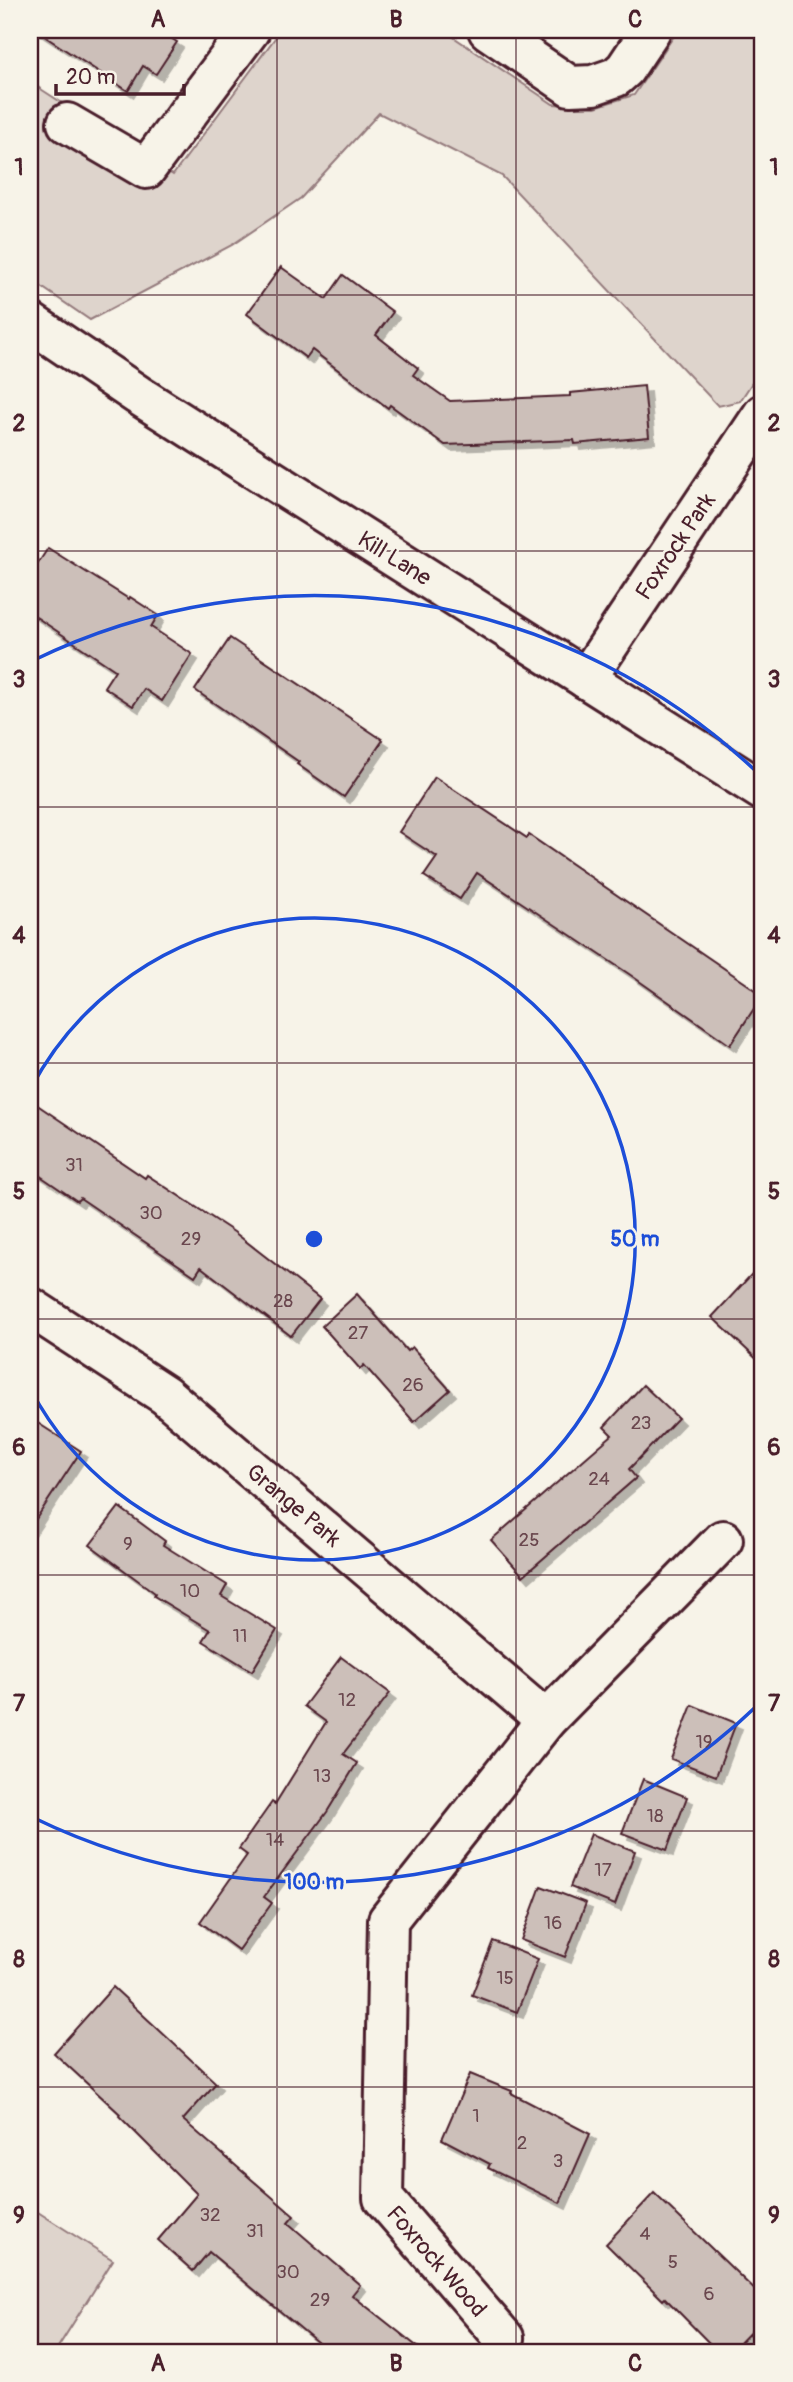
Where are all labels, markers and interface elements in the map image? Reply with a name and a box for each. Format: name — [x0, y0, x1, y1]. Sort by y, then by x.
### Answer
text: A — [151, 5, 166, 34]
text: B — [389, 5, 403, 34]
text: C — [628, 5, 642, 34]
scale bar — [56, 52, 184, 96]
text: 20 m — [66, 64, 115, 91]
text: 1 — [15, 153, 24, 182]
text: 1 — [770, 153, 779, 182]
text: 2 — [13, 409, 26, 438]
text: 2 — [768, 409, 781, 438]
street label: Foxrock Park — [629, 487, 722, 605]
street label: Kill Lane — [353, 525, 437, 593]
text: 3 — [13, 665, 25, 694]
text: 3 — [768, 665, 780, 694]
text: 4 — [12, 921, 26, 950]
text: 4 — [767, 921, 781, 950]
house number: 31 — [65, 1153, 83, 1177]
text: 5 — [13, 1177, 25, 1206]
text: 5 — [768, 1177, 780, 1206]
house number: 30 — [139, 1201, 163, 1225]
text: 50 m — [611, 1226, 660, 1253]
house number: 29 — [181, 1227, 201, 1251]
centre of rings — [302, 1227, 326, 1251]
house number: 28 — [273, 1289, 293, 1313]
house number: 27 — [348, 1321, 368, 1345]
house number: 26 — [402, 1373, 424, 1397]
house number: 23 — [631, 1411, 651, 1435]
text: 6 — [12, 1433, 26, 1462]
text: 6 — [767, 1433, 781, 1462]
street label: Grange Park — [240, 1457, 347, 1554]
house number: 24 — [588, 1467, 610, 1491]
house number: 25 — [519, 1528, 539, 1552]
house number: 9 — [123, 1532, 133, 1556]
house number: 10 — [180, 1579, 200, 1603]
house number: 11 — [233, 1624, 247, 1648]
house number: 12 — [338, 1688, 356, 1712]
text: 7 — [13, 1689, 26, 1718]
text: 7 — [768, 1689, 781, 1718]
house number: 19 — [695, 1730, 713, 1754]
house number: 13 — [313, 1764, 331, 1788]
house number: 18 — [646, 1804, 664, 1828]
house number: 14 — [266, 1828, 284, 1852]
house number: 17 — [594, 1858, 612, 1882]
text: 100 m — [284, 1869, 344, 1896]
house number: 16 — [544, 1911, 562, 1935]
text: 8 — [13, 1945, 25, 1974]
text: 8 — [768, 1945, 780, 1974]
house number: 15 — [496, 1966, 514, 1990]
house number: 1 — [472, 2104, 480, 2128]
house number: 2 — [517, 2131, 527, 2155]
house number: 3 — [553, 2149, 563, 2173]
street label: Foxrock Wood — [380, 2200, 493, 2323]
text: 9 — [13, 2201, 25, 2230]
text: 9 — [768, 2201, 780, 2230]
house number: 32 — [199, 2203, 221, 2227]
house number: 31 — [246, 2219, 264, 2243]
house number: 4 — [639, 2222, 651, 2246]
house number: 5 — [668, 2250, 678, 2274]
house number: 30 — [276, 2260, 300, 2284]
house number: 6 — [703, 2282, 715, 2306]
house number: 29 — [310, 2288, 330, 2312]
text: A — [151, 2349, 166, 2378]
text: B — [389, 2349, 403, 2378]
text: C — [628, 2349, 642, 2378]

